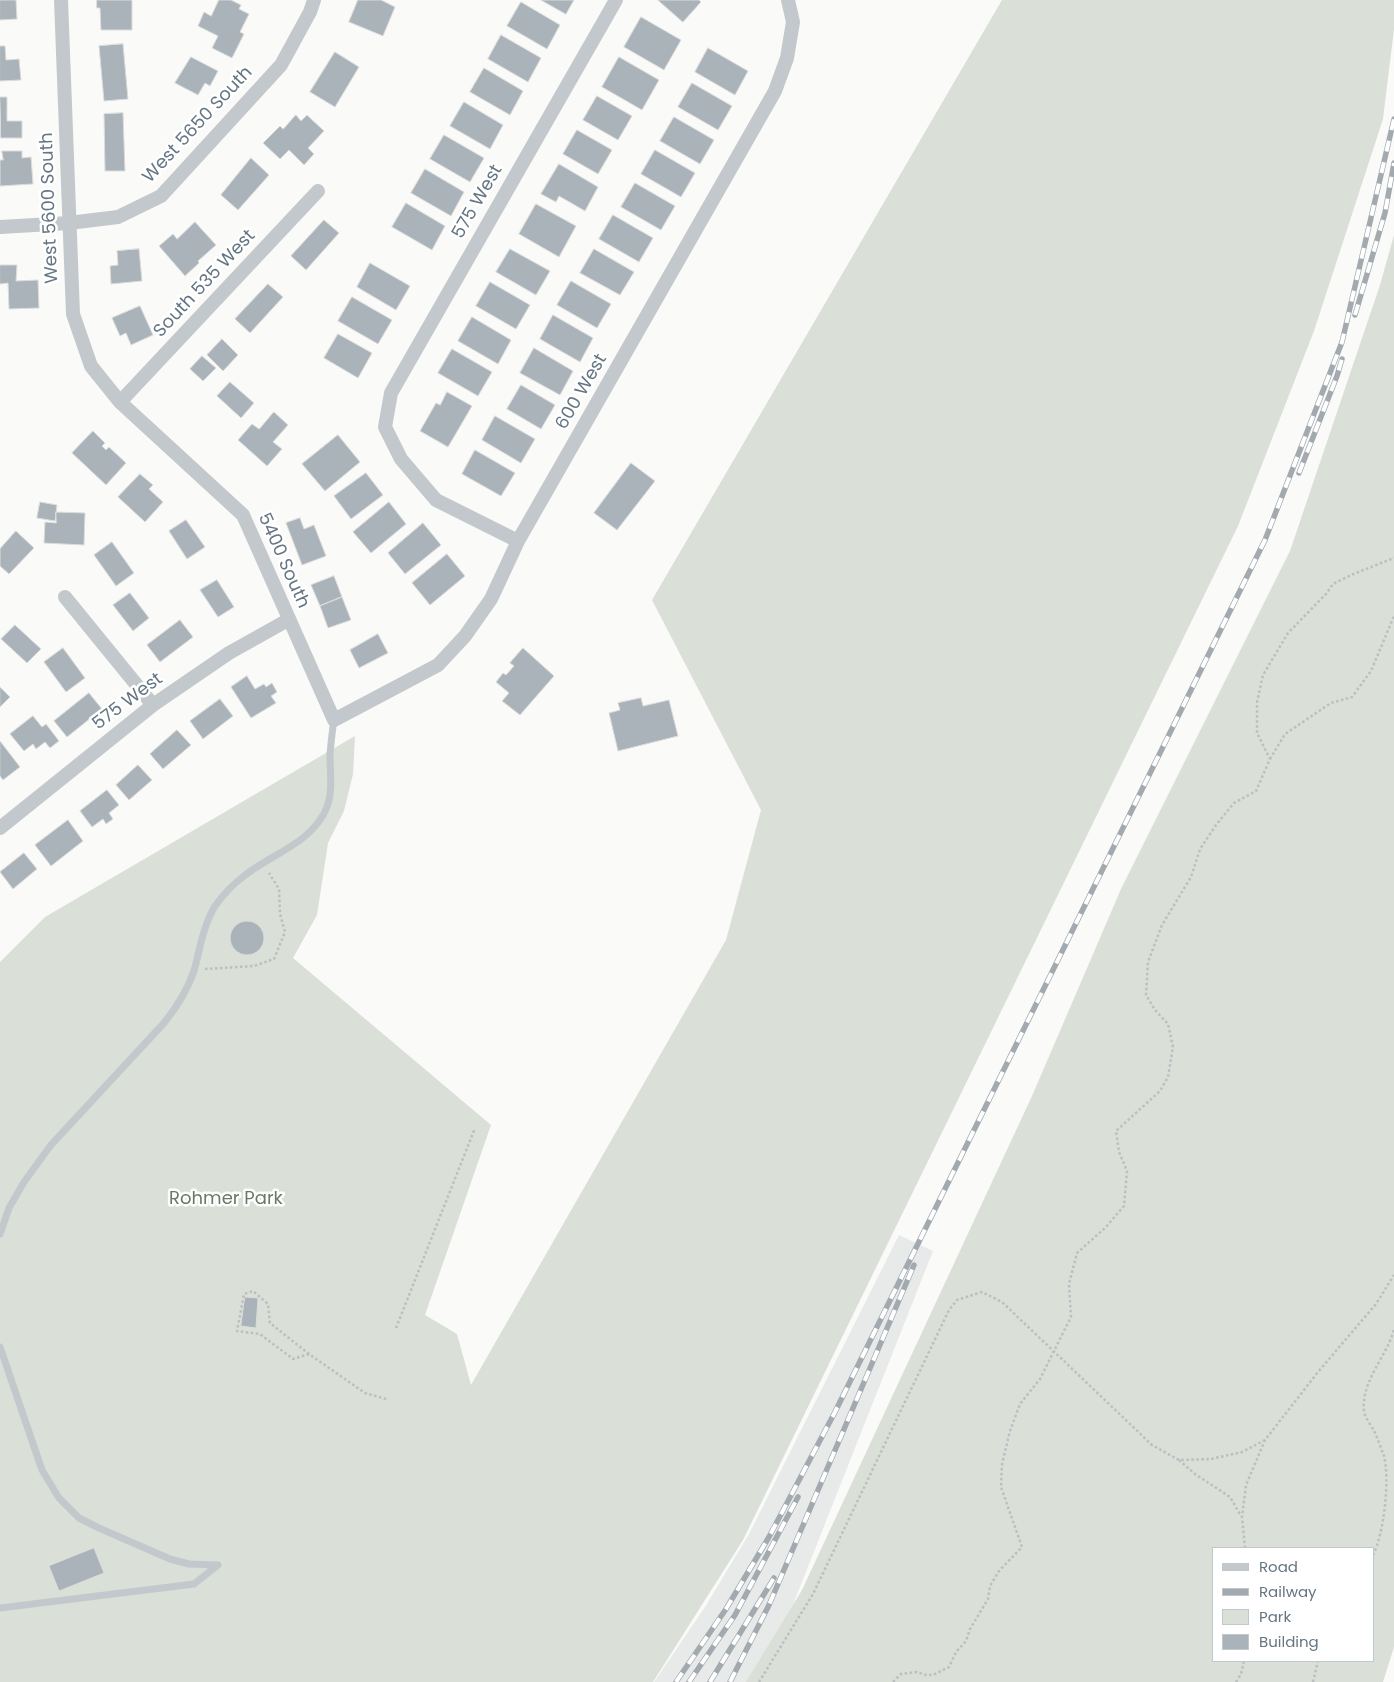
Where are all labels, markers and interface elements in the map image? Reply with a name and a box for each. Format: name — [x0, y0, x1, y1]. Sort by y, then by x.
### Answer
street label: West 5650 South — [139, 62, 257, 188]
street label: West 5600 South — [37, 132, 63, 284]
street label: 575 West — [448, 161, 508, 243]
street label: South 535 West — [150, 226, 260, 342]
street label: 600 West — [552, 350, 612, 434]
street label: 5400 South — [252, 510, 314, 612]
street label: 575 West — [89, 669, 167, 735]
park label: Rohmer Park — [169, 1188, 283, 1210]
legend — [1212, 1547, 1374, 1662]
text: Road — [1259, 1556, 1298, 1577]
text: Railway — [1259, 1581, 1317, 1602]
text: Park — [1259, 1606, 1291, 1627]
text: Building — [1259, 1631, 1319, 1652]

